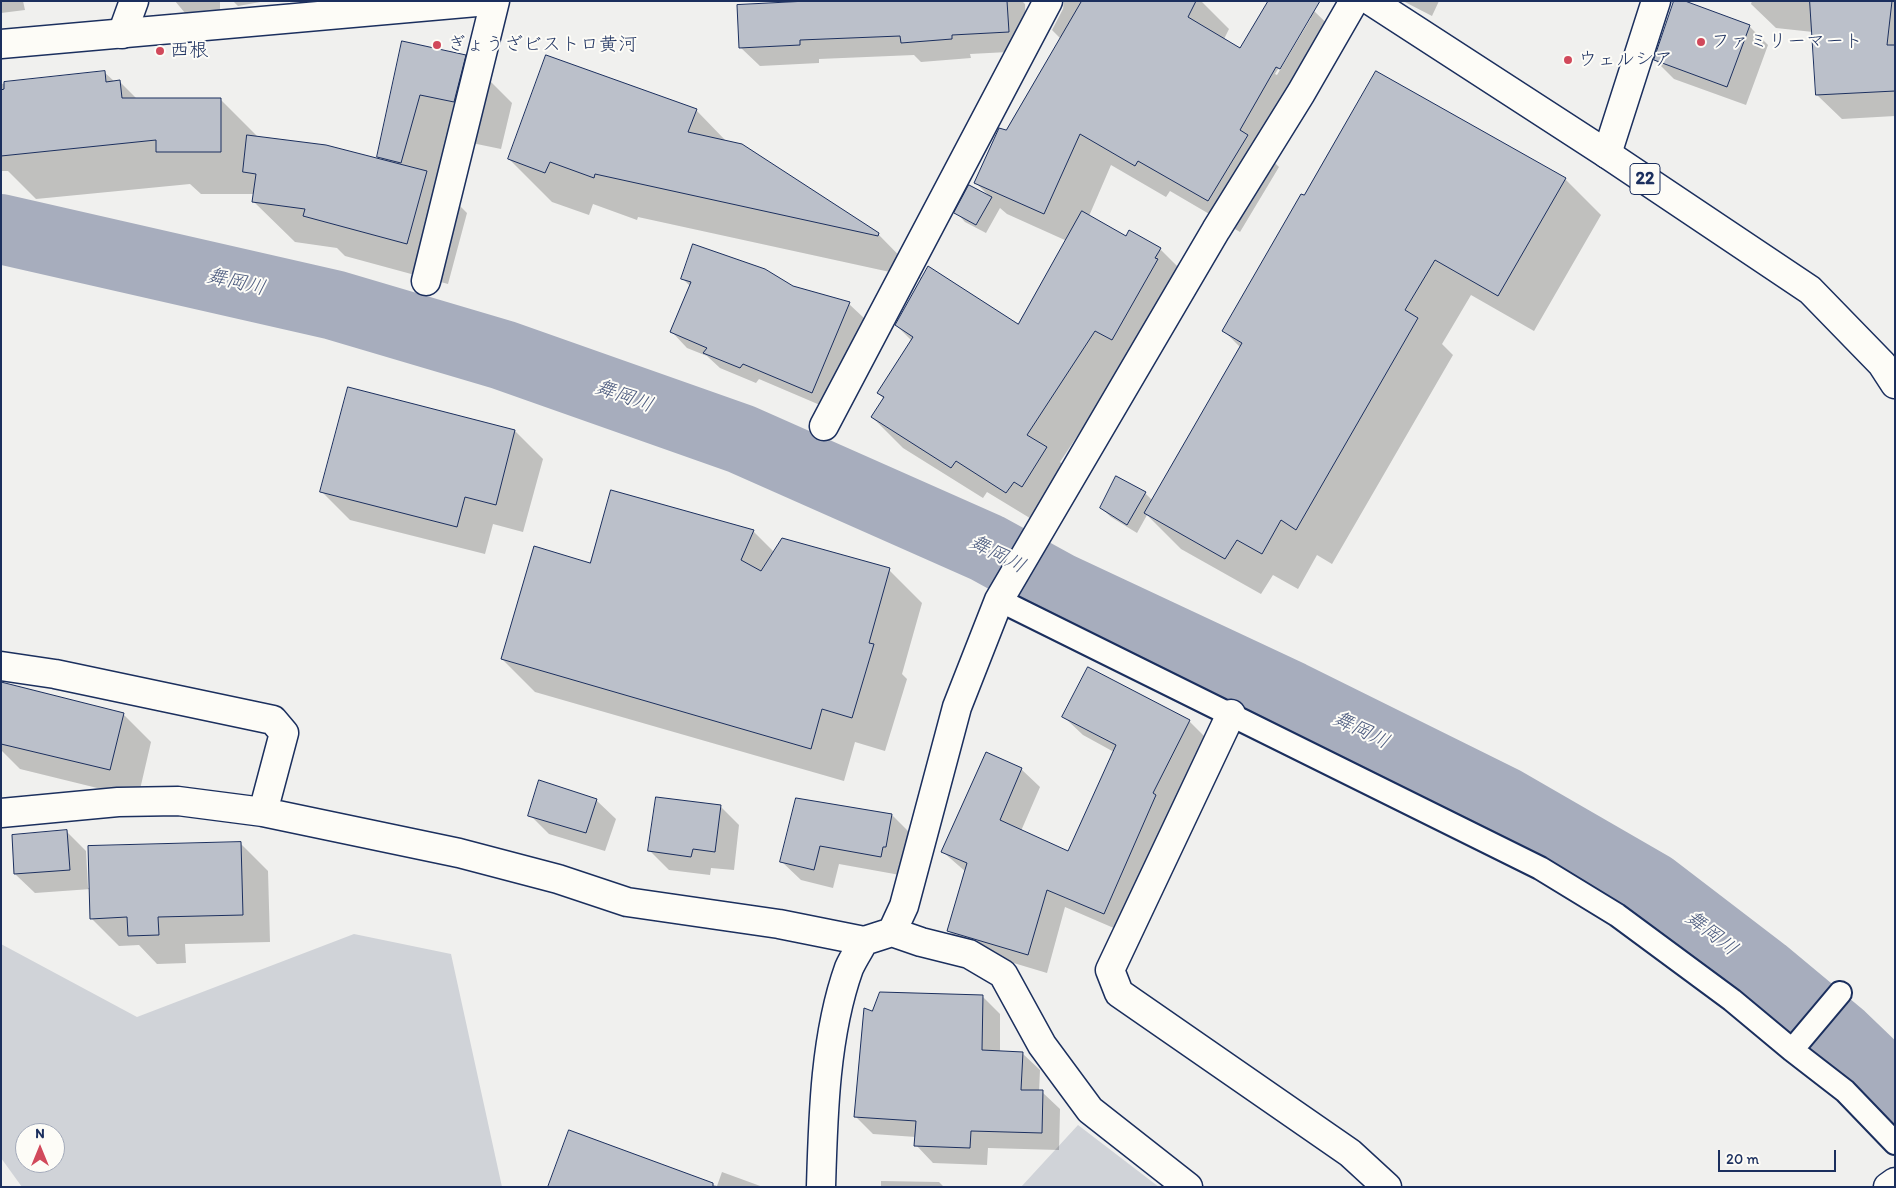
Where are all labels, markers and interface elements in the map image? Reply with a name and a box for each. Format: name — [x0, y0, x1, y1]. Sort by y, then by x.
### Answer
place label: ファミリーマート — [1711, 31, 1863, 53]
place label: ぎょうざビストロ黄河 — [447, 34, 637, 56]
marker: ファミリーマート — [1695, 36, 1707, 48]
marker: ぎょうざビストロ黄河 — [431, 39, 443, 51]
place label: 西根 — [170, 40, 208, 62]
marker: 西根 — [154, 45, 166, 57]
place label: ウェルシア — [1578, 49, 1673, 71]
marker: ウェルシア — [1562, 54, 1574, 66]
road number: 22 — [1630, 163, 1660, 194]
water label: 舞岡川 — [204, 265, 268, 301]
water label: 舞岡川 — [592, 375, 656, 419]
water label: 舞岡川 — [965, 531, 1029, 579]
water label: 舞岡川 — [1329, 707, 1393, 755]
water label: 舞岡川 — [1680, 906, 1742, 962]
north arrow — [15, 1123, 65, 1173]
text: N — [35, 1125, 45, 1142]
scale bar — [1721, 1140, 1838, 1172]
text: 20 m — [1726, 1150, 1759, 1168]

